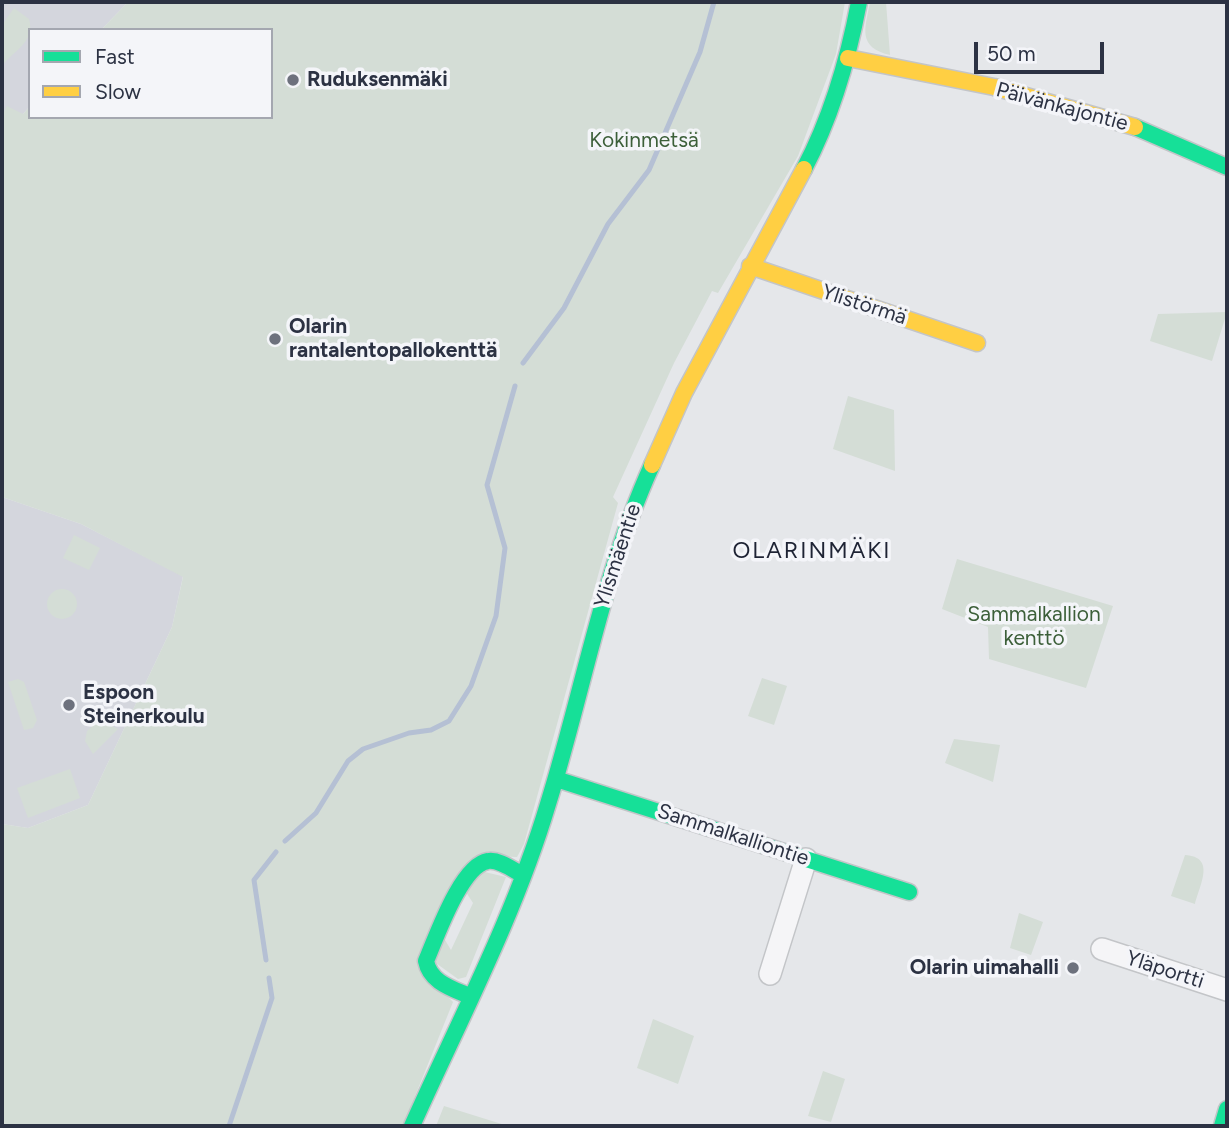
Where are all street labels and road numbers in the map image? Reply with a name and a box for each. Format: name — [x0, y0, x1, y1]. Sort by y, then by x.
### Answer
street label: Päivänkajontie — [993, 77, 1131, 137]
street label: Ylistörmä — [818, 279, 910, 331]
street label: Ylismäentie — [589, 501, 647, 611]
street label: Sammalkalliontie — [654, 799, 812, 871]
street label: Yläportti — [1123, 946, 1207, 994]

